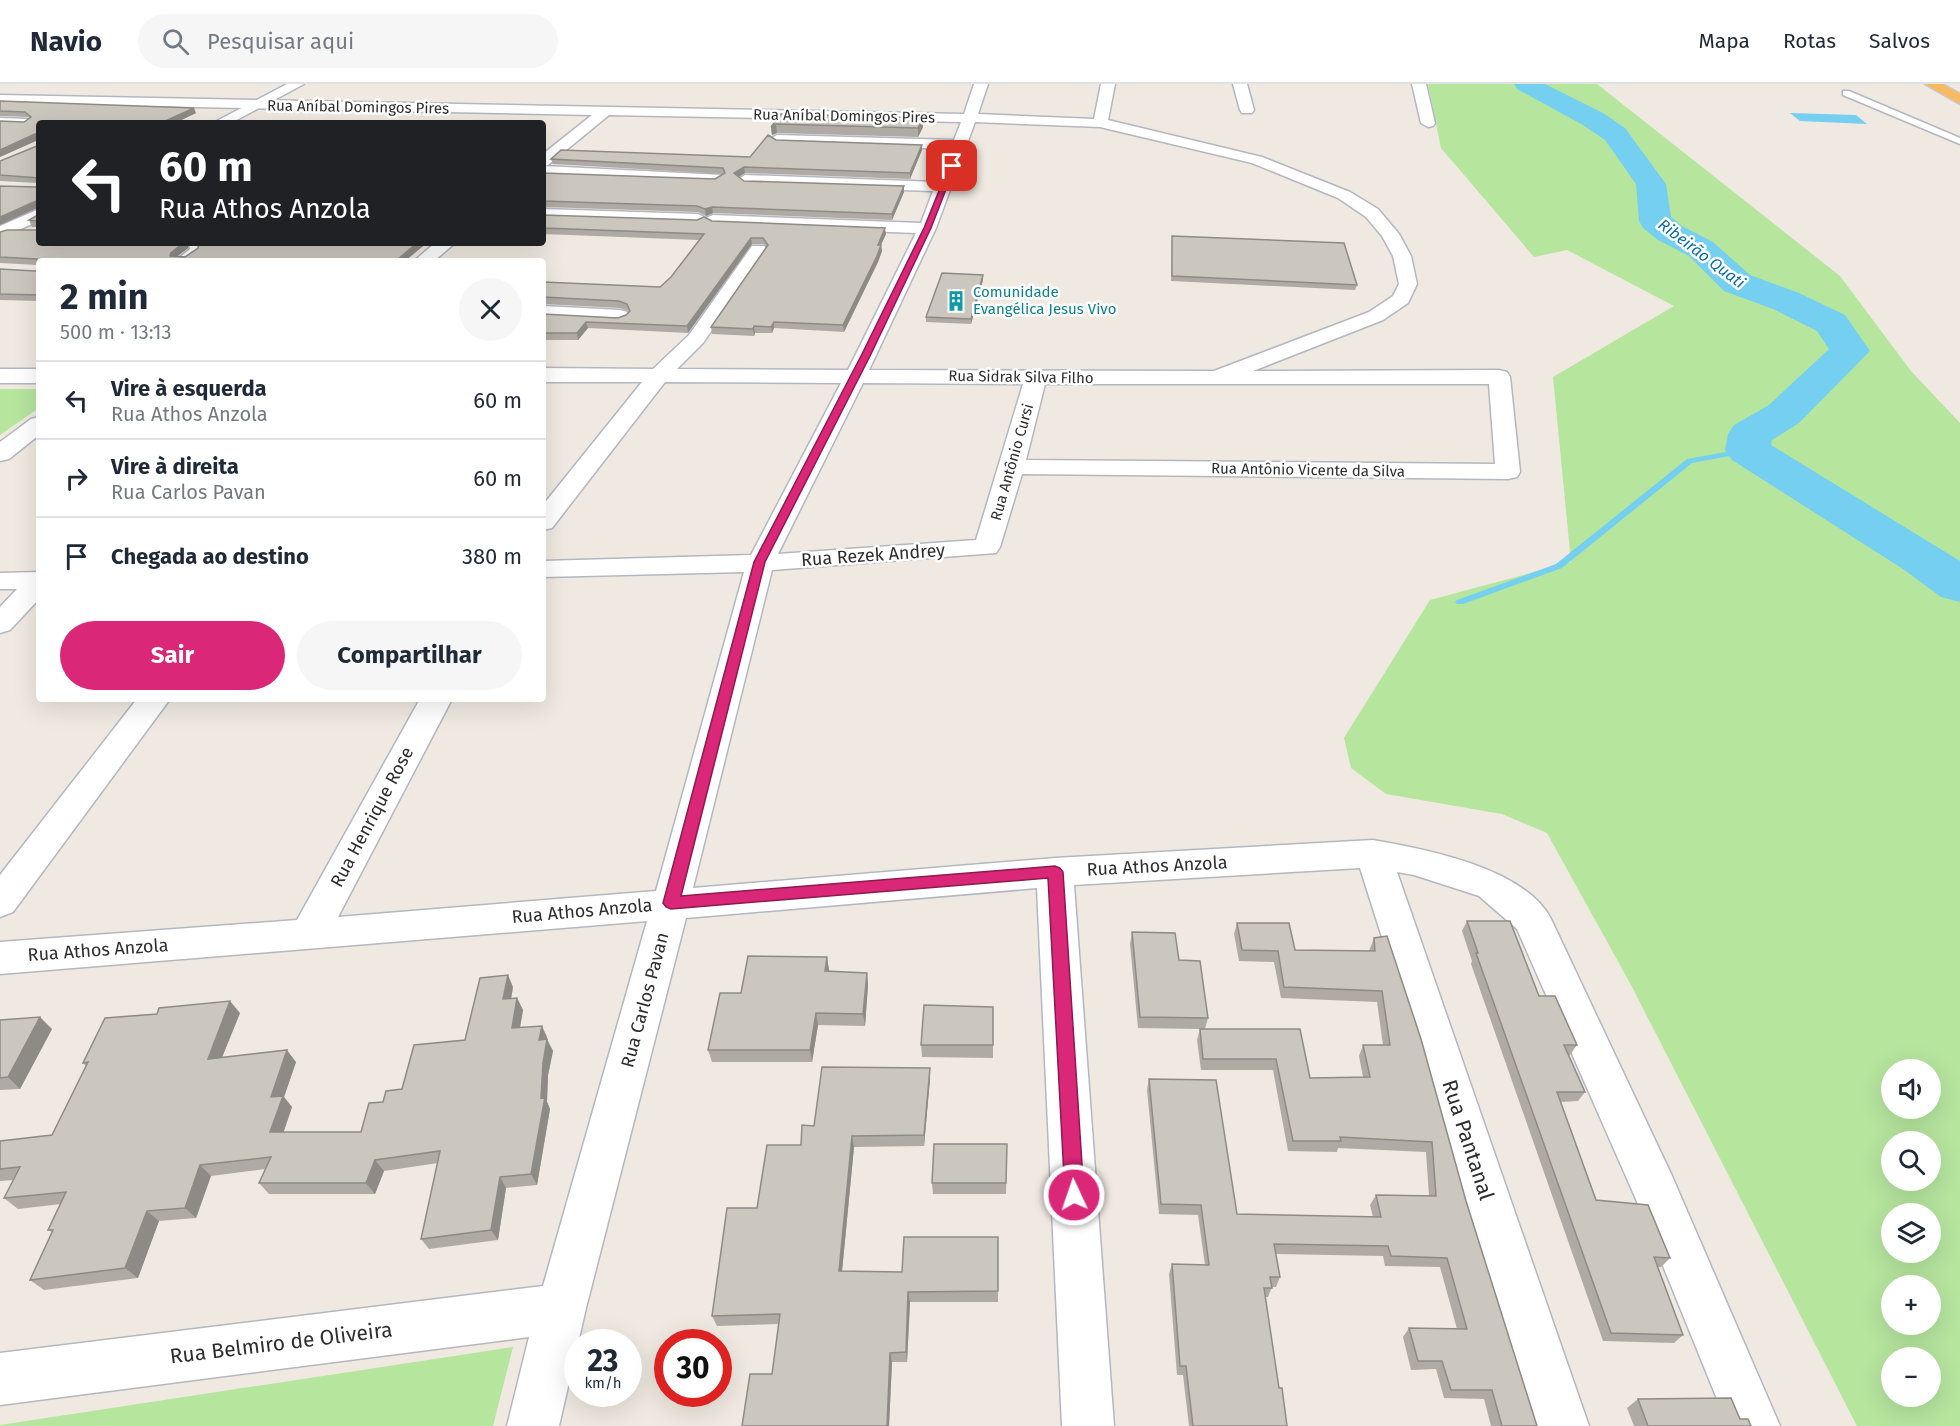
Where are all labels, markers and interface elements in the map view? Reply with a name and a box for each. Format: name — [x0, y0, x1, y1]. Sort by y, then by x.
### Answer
search box — [138, 14, 558, 68]
text: Navio — [30, 25, 102, 58]
icon: search — [159, 25, 192, 58]
text: Pesquisar aqui — [207, 28, 354, 55]
text: Mapa — [1699, 28, 1750, 54]
text: Rotas — [1783, 28, 1836, 54]
text: Salvos — [1869, 28, 1930, 54]
street label: Rua Aníbal Domingos Pires — [267, 96, 449, 118]
street label: Rua Aníbal Domingos Pires — [753, 105, 935, 127]
pin — [926, 140, 977, 191]
text: 60 m — [159, 142, 253, 192]
icon: left — [60, 144, 138, 222]
icon: arrive — [935, 149, 968, 182]
text: Rua Athos Anzola — [159, 193, 371, 225]
water label: Ribeirão Quati — [1655, 215, 1749, 292]
text: 2 min — [60, 275, 149, 319]
button: close — [459, 278, 522, 341]
place label: Comunidade Evangélica Jesus Vivo — [973, 283, 1116, 318]
building icon: Comunidade Evangélica Jesus Vivo — [944, 289, 968, 313]
text: 500 m · 13:13 — [60, 320, 171, 344]
street label: Rua Sidrak Silva Filho — [948, 367, 1094, 387]
text: Vire à esquerda — [111, 375, 267, 402]
icon: left — [60, 384, 93, 417]
text: 60 m — [473, 387, 522, 414]
street label: Rua Antônio Cursi — [987, 401, 1037, 523]
text: Rua Athos Anzola — [111, 402, 268, 426]
text: Vire à direita — [111, 453, 239, 480]
street label: Rua Antônio Vicente da Silva — [1211, 459, 1405, 481]
icon: right — [60, 462, 93, 495]
text: 60 m — [473, 465, 522, 492]
text: Rua Carlos Pavan — [111, 480, 266, 504]
street label: Rua Rezek Andrey — [800, 539, 946, 571]
icon: arrive — [60, 540, 93, 573]
text: Chegada ao destino — [111, 543, 309, 570]
text: 380 m — [462, 543, 522, 570]
button: Sair — [60, 621, 285, 690]
button: Compartilhar — [297, 621, 522, 690]
street label: Rua Henrique Rose — [326, 743, 418, 891]
street label: Rua Athos Anzola — [1086, 851, 1228, 881]
street label: Rua Athos Anzola — [511, 894, 653, 928]
street label: Rua Carlos Pavan — [616, 930, 674, 1070]
street label: Rua Athos Anzola — [27, 934, 169, 966]
map controls — [1881, 1059, 1941, 1407]
button: sound — [1881, 1059, 1941, 1119]
street label: Rua Pantanal — [1436, 1076, 1500, 1204]
button: search — [1881, 1131, 1941, 1191]
position arrow — [1042, 1163, 1106, 1227]
button: layers — [1881, 1203, 1941, 1263]
button: + — [1881, 1275, 1941, 1335]
street label: Rua Belmiro de Oliveira — [168, 1316, 394, 1370]
speed limit sign: 30 — [654, 1329, 732, 1407]
text: 23 — [588, 1343, 618, 1379]
button: − — [1881, 1347, 1941, 1407]
text: km/h — [584, 1374, 622, 1392]

